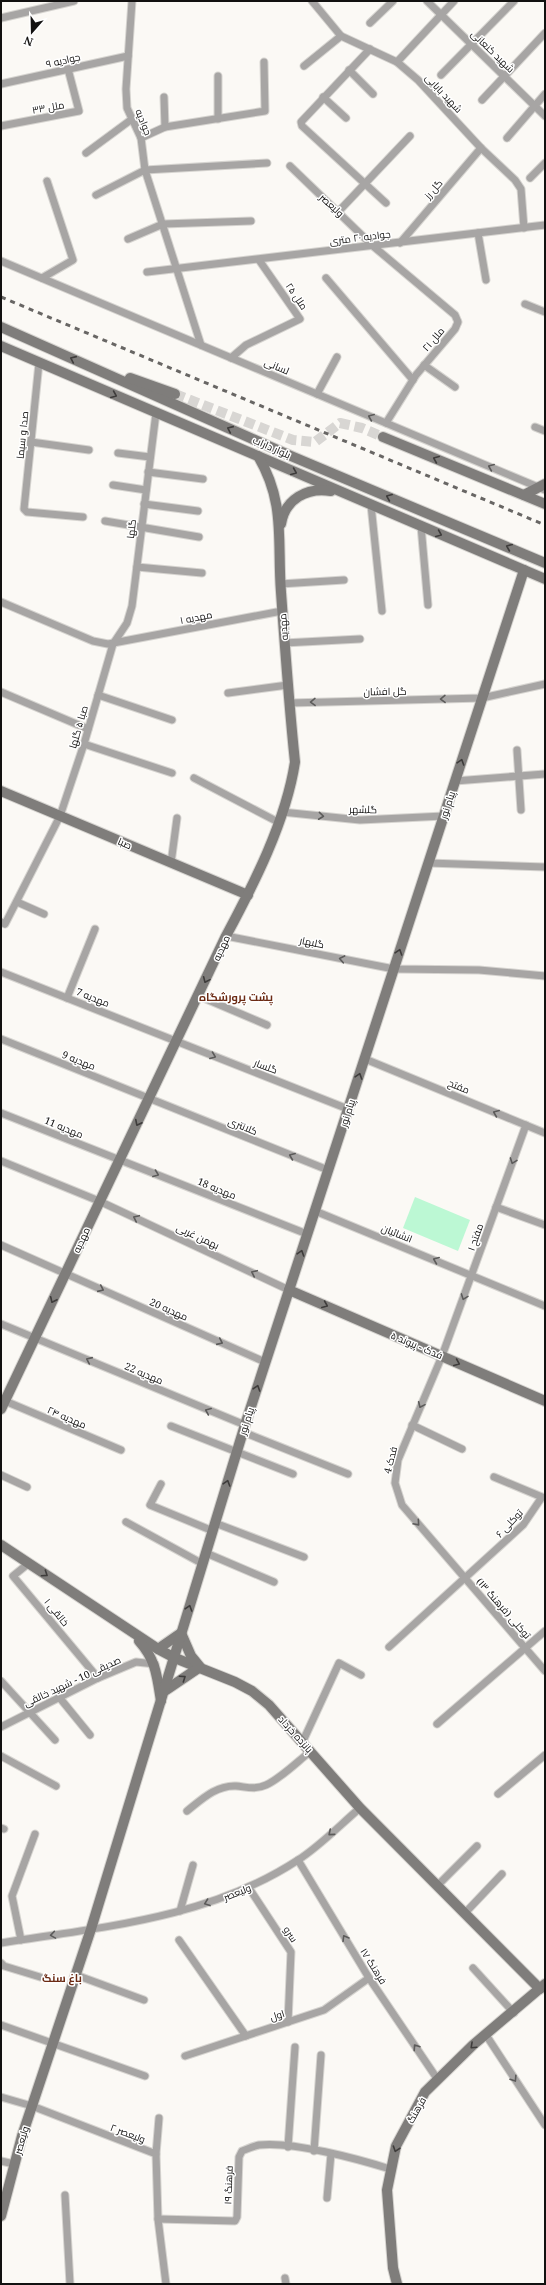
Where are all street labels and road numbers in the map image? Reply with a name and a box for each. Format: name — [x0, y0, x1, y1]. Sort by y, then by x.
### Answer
street label: شهید کنعانی — [468, 27, 518, 75]
street label: جوادیه ۹ — [44, 49, 82, 71]
street label: شهید بابایی — [422, 70, 466, 116]
street label: ملل ۳۳ — [31, 97, 65, 117]
street label: جوادیه — [132, 107, 156, 137]
street label: گل رز — [420, 176, 445, 203]
street label: ولیعصر — [316, 189, 347, 220]
street label: جوادیه ۲۰ متری — [329, 226, 391, 248]
street label: ملل ۲۵ — [283, 280, 311, 312]
street label: ملل ۲۱ — [419, 324, 447, 354]
street label: لسانی — [262, 355, 292, 377]
street label: صدا و سیما — [13, 410, 31, 460]
street label: بلوار داراب — [251, 432, 293, 462]
street label: گلها — [123, 519, 139, 539]
street label: مهدیه ۱ — [179, 607, 213, 627]
street label: مهدیه — [275, 613, 291, 641]
street label: گل افشان — [363, 684, 407, 698]
street label: صبا ۵ گلها — [65, 704, 91, 750]
street label: پیام نور — [436, 789, 459, 822]
street label: گلشهر — [348, 802, 377, 816]
street label: صبا — [116, 834, 134, 852]
street label: مهدیه — [209, 933, 233, 963]
street label: گلبهار — [297, 933, 326, 951]
street label: مهدیه 7 — [74, 984, 112, 1010]
street label: مهدیه 9 — [60, 1047, 98, 1073]
street label: گلسار — [251, 1055, 280, 1077]
street label: مفتح — [446, 1075, 472, 1097]
street label: پیام نور — [336, 1097, 359, 1130]
street label: مهدیه 11 — [43, 1113, 85, 1141]
street label: کلانتری — [226, 1114, 260, 1138]
street label: مهدیه 18 — [196, 1174, 238, 1202]
street label: بهمن غربی — [174, 1220, 222, 1252]
street label: انشائیان — [379, 1220, 415, 1246]
street label: مفتح ۱ — [464, 1222, 486, 1252]
street label: مهدیه — [69, 1225, 93, 1255]
street label: مهدیه 20 — [148, 1294, 190, 1324]
street label: فدک - پیوند ۵ — [389, 1328, 445, 1362]
street label: مهدیه 22 — [123, 1359, 165, 1387]
street label: مهدیه ۲۴ — [45, 1402, 89, 1432]
street label: پیام نور — [235, 1405, 258, 1438]
street label: فدک 4 — [380, 1445, 400, 1475]
street label: توکلی ۶ — [492, 1506, 526, 1540]
street label: توکلی (فرهنگ ۱۳) — [474, 1574, 535, 1642]
street label: خالقی ١ — [41, 1595, 73, 1629]
street label: صدیقی 10 - شهید خالقی — [21, 1652, 123, 1710]
street label: پانزده خرداد — [276, 1712, 317, 1756]
street label: ولیعصر — [220, 1880, 253, 1904]
street label: سرو — [281, 1923, 301, 1945]
street label: فرهنگ ۱۷ — [357, 1945, 391, 1987]
street label: اول — [268, 2006, 286, 2024]
street label: فرهنگ — [403, 2094, 429, 2126]
street label: ولیعصر ٢ — [108, 2120, 148, 2146]
street label: ولیعصر — [10, 2124, 32, 2157]
street label: فرهنگ ۱۹ — [220, 2165, 236, 2205]

